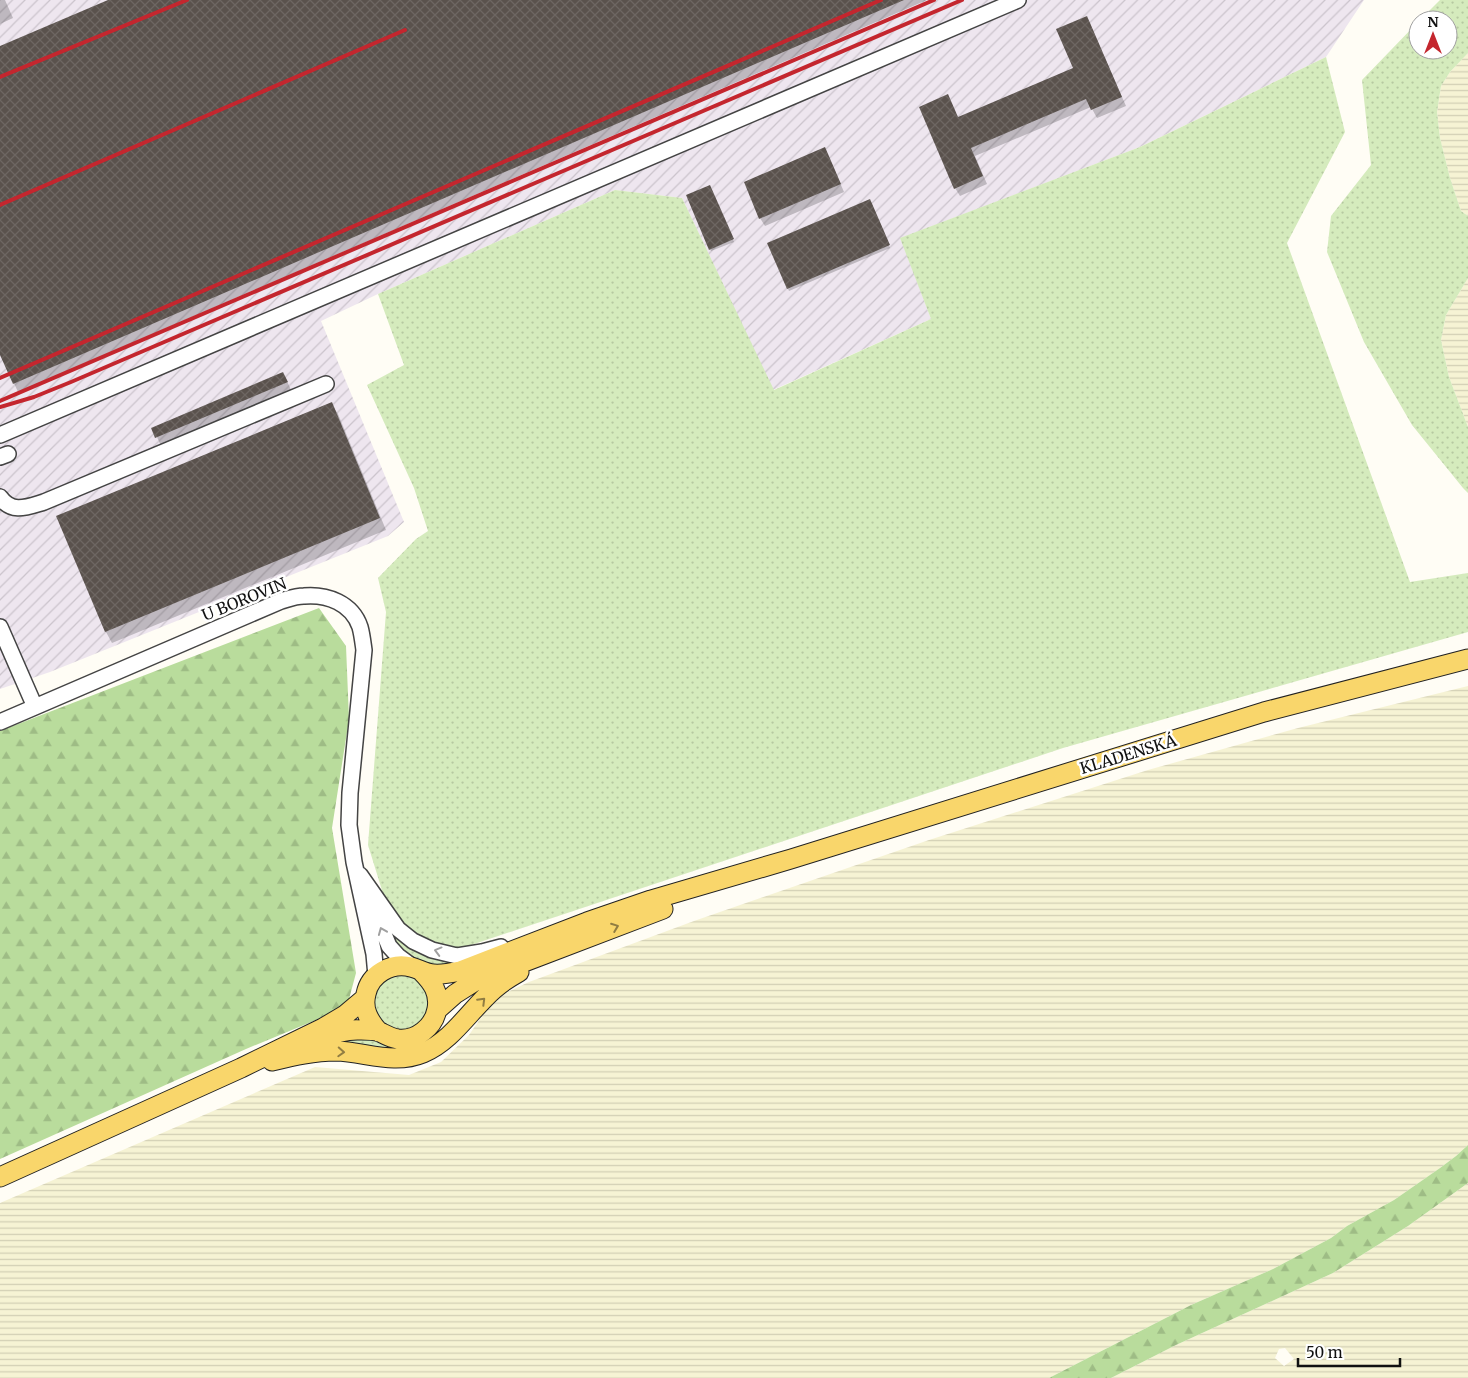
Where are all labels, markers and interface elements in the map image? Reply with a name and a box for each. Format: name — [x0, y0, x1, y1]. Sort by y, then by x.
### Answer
north arrow — [1408, 10, 1458, 60]
text: N — [1427, 13, 1439, 31]
street label: U BOROVIN — [199, 573, 290, 625]
street label: KLADENSKÁ — [1077, 730, 1179, 778]
one-way arrow — [610, 923, 619, 933]
one-way arrow — [378, 927, 389, 936]
one-way arrow — [433, 946, 442, 957]
one-way arrow — [476, 998, 485, 1007]
one-way arrow — [337, 1046, 345, 1057]
scale bar — [1298, 1336, 1400, 1368]
text: 50 m — [1306, 1343, 1343, 1362]

